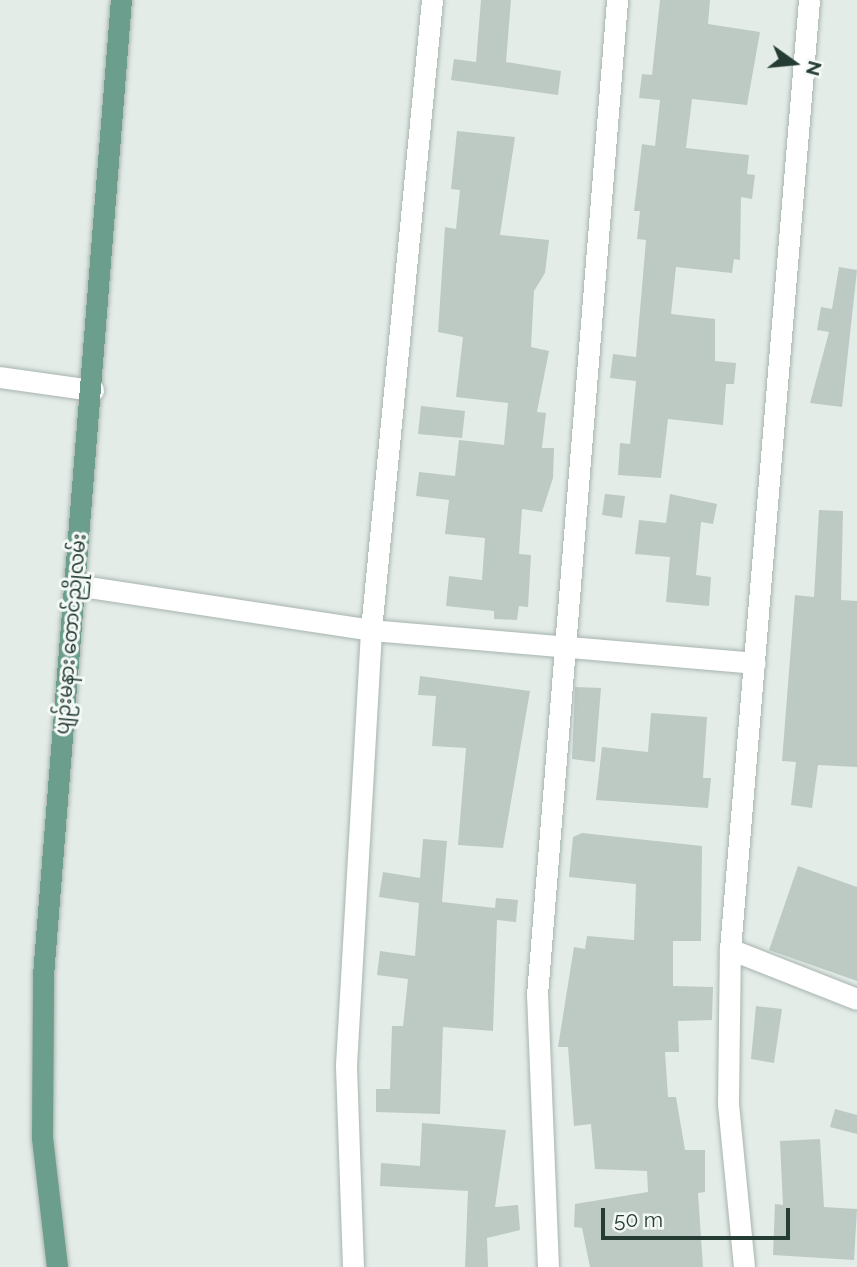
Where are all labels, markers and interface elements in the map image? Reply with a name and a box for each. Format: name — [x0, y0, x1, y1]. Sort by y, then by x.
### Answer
north arrow — [759, 28, 829, 98]
text: N — [802, 59, 827, 78]
street label: ပျဉ်းမနား တောင်ညိုလမ်း — [51, 533, 91, 735]
scale bar — [605, 1194, 794, 1238]
text: 50 m — [614, 1207, 663, 1232]

